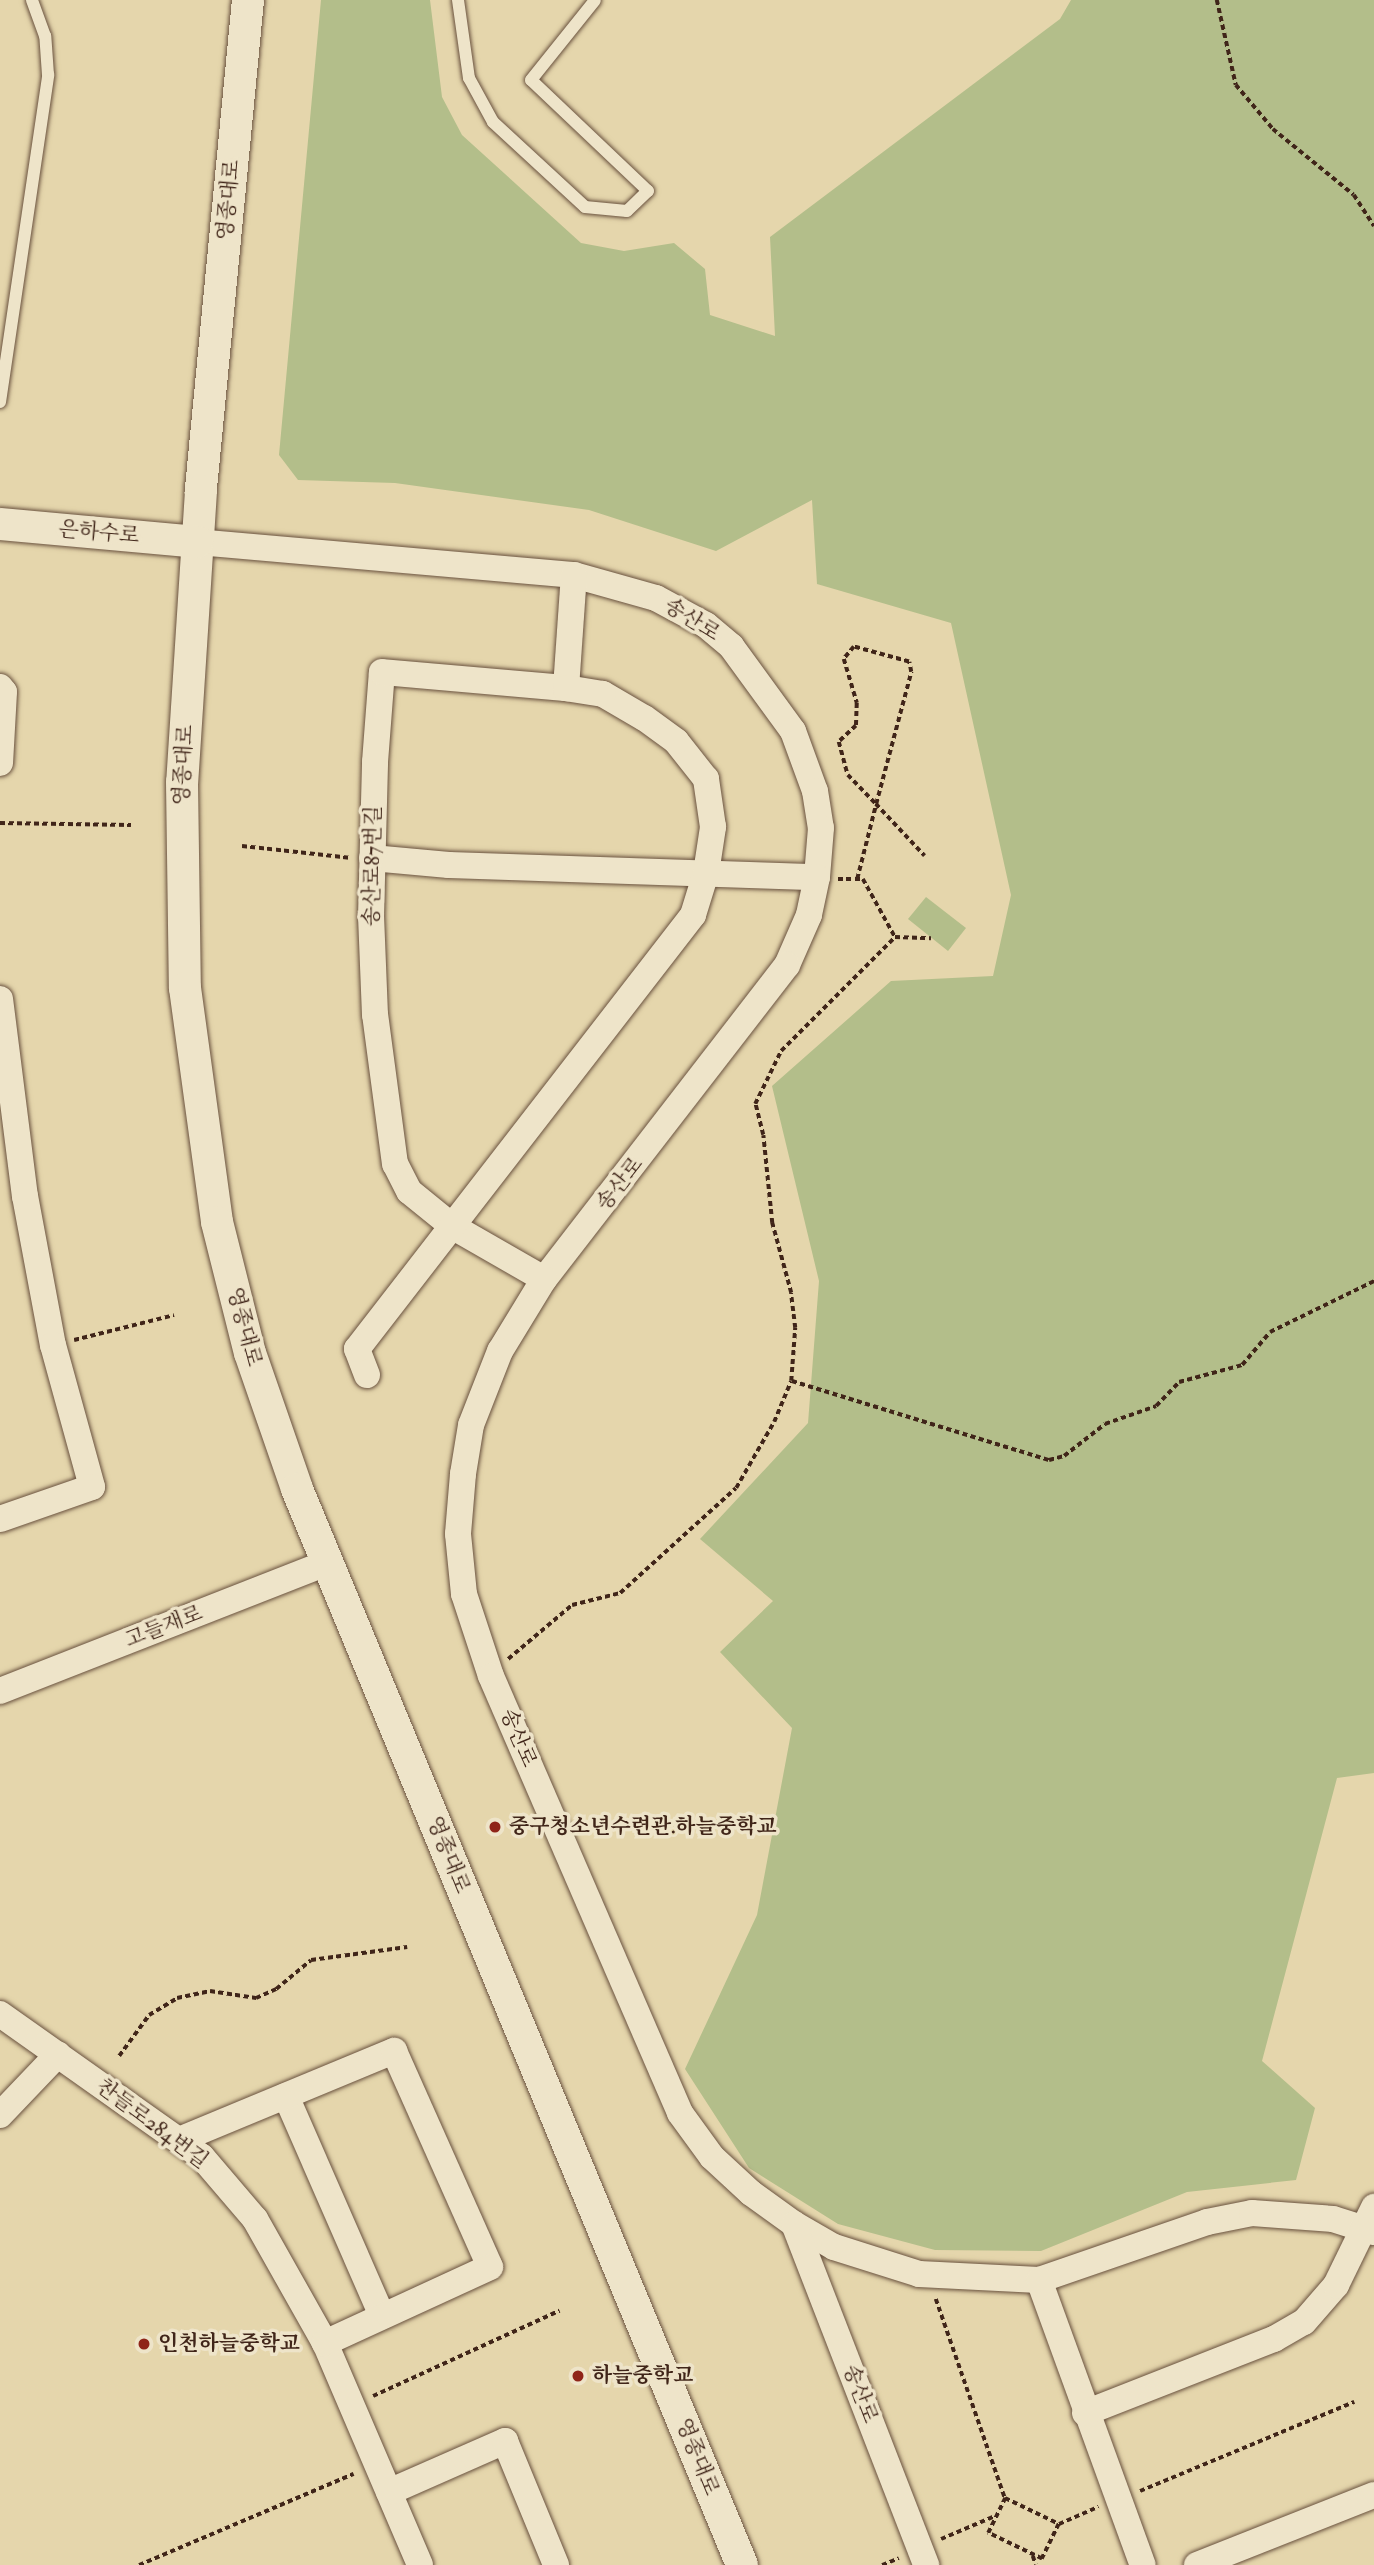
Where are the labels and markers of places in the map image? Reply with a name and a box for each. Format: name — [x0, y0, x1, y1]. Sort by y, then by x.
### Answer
place label: 중구청소년수련관.하늘중학교 — [509, 1814, 777, 1840]
marker: 중구청소년수련관.하늘중학교 — [487, 1819, 503, 1835]
place label: 인천하늘중학교 — [158, 2331, 300, 2357]
marker: 인천하늘중학교 — [136, 2336, 152, 2352]
place label: 하늘중학교 — [592, 2363, 693, 2389]
marker: 하늘중학교 — [570, 2368, 586, 2384]

